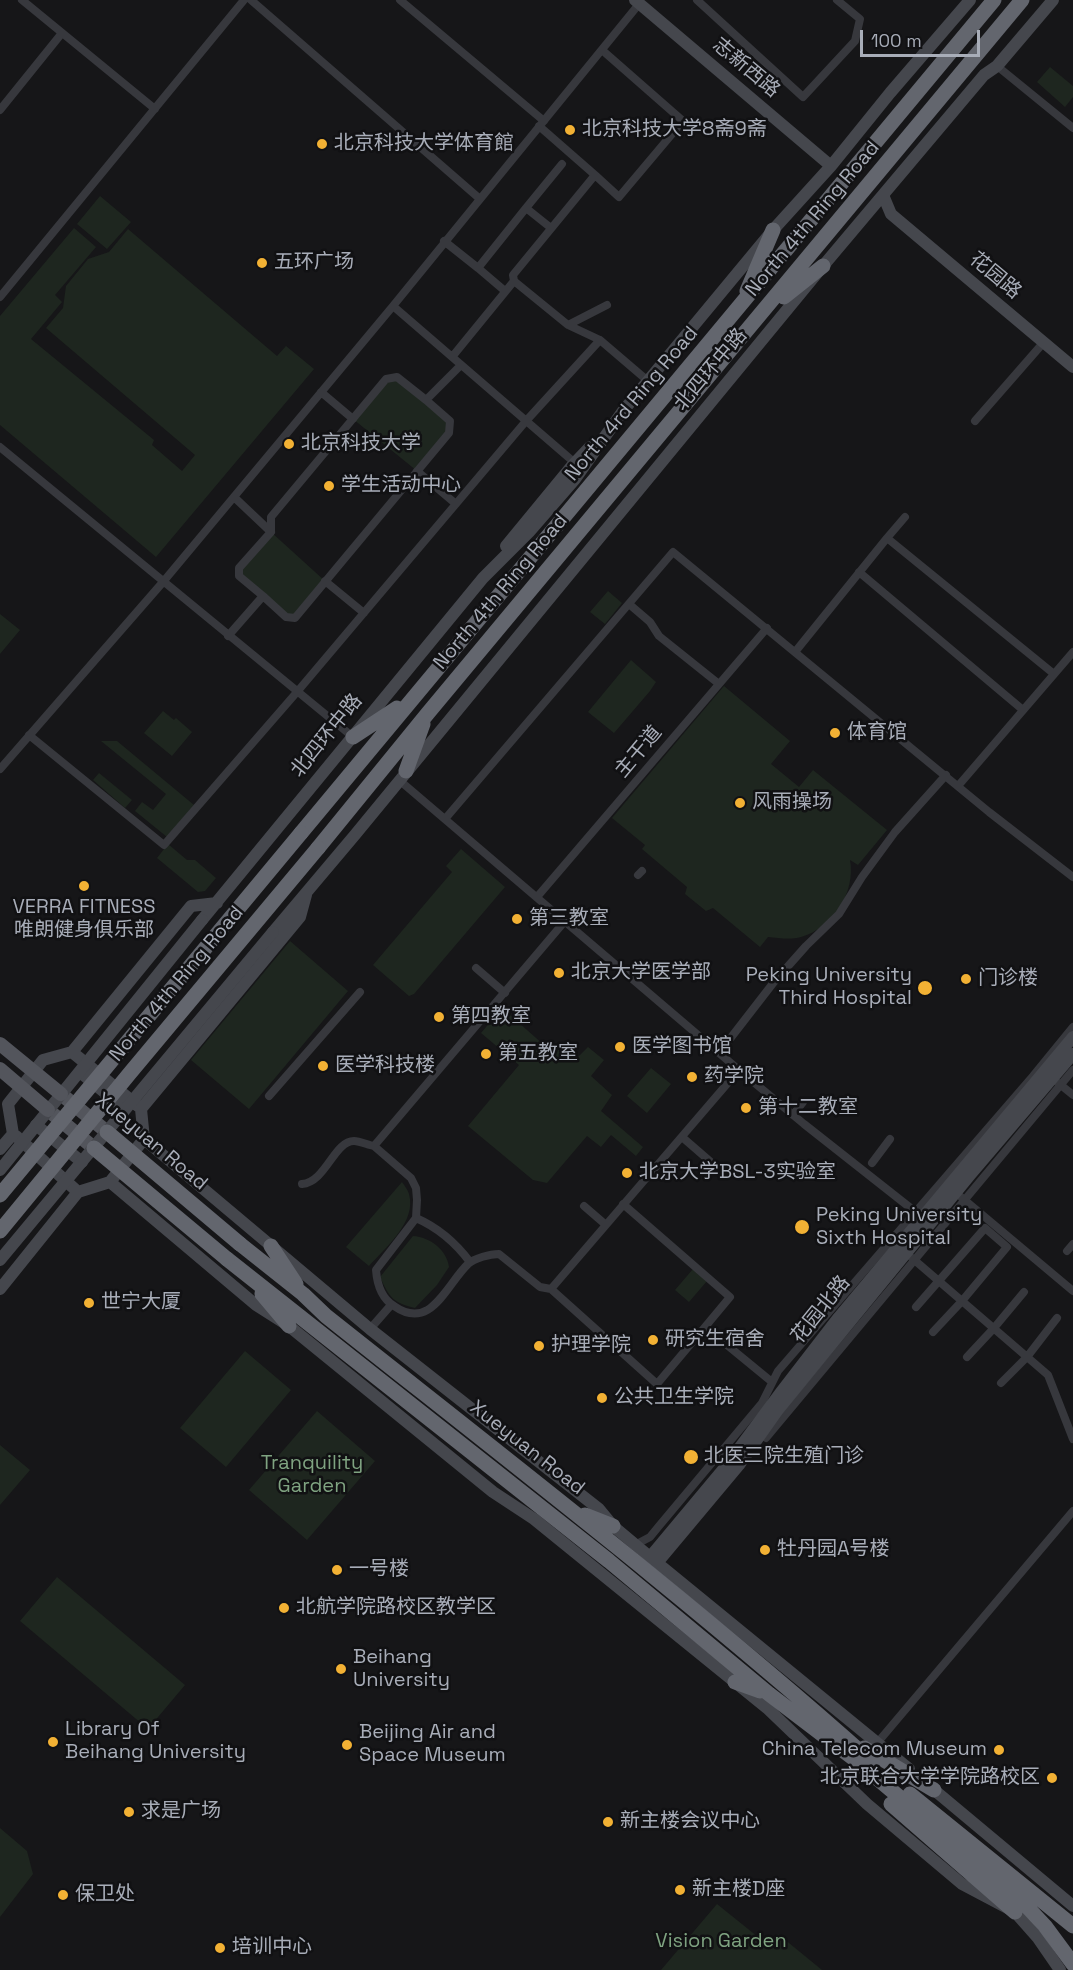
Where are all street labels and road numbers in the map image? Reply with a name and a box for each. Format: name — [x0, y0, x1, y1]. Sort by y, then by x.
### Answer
street label: 志新西路 — [708, 33, 784, 103]
street label: North 4th Ring Road — [741, 136, 885, 302]
street label: 花园路 — [964, 248, 1026, 304]
street label: North 4rd Ring Road — [560, 322, 704, 486]
street label: 北四环中路 — [670, 324, 752, 416]
street label: North 4th Ring Road — [429, 509, 573, 675]
street label: 北四环中路 — [286, 690, 368, 782]
street label: 主干道 — [611, 721, 667, 783]
street label: North 4th Ring Road — [105, 901, 249, 1067]
street label: Xueyuan Road — [90, 1088, 212, 1196]
street label: 花园北路 — [787, 1271, 855, 1349]
street label: Xueyuan Road — [465, 1396, 589, 1500]

